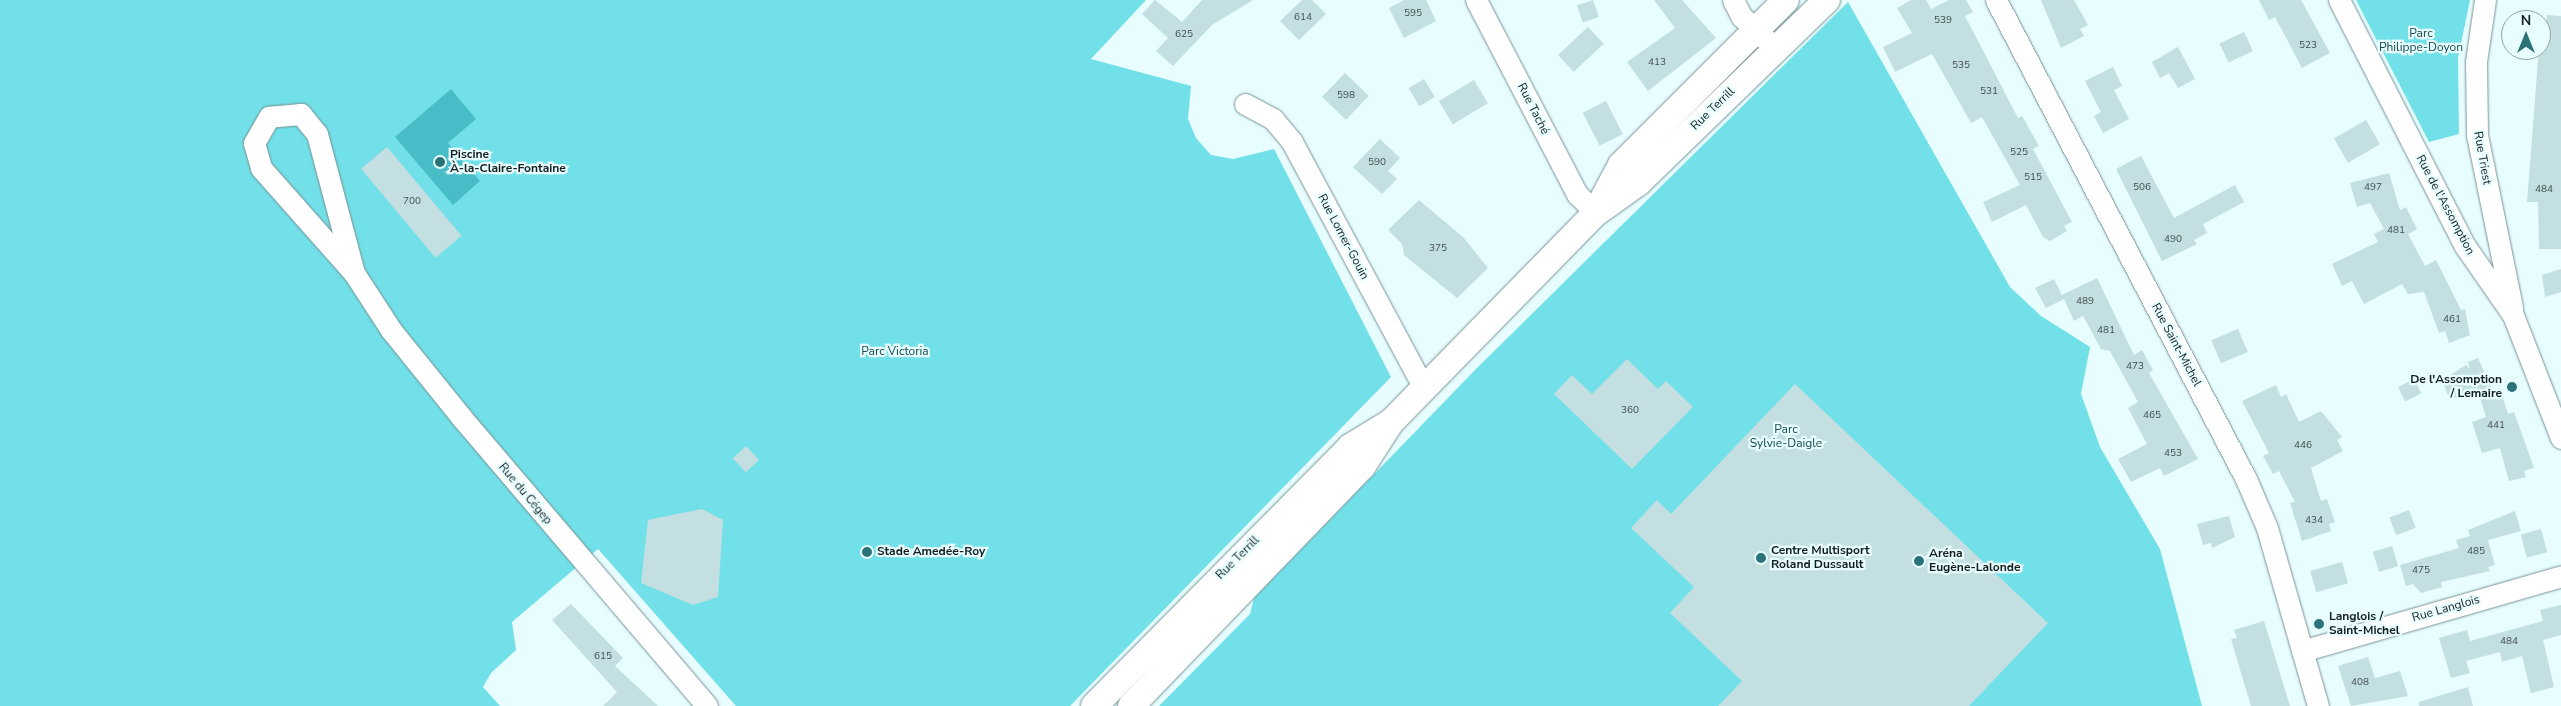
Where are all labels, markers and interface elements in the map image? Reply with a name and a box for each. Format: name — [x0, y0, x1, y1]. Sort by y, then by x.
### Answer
house number: 595 — [1404, 8, 1422, 20]
north arrow — [2501, 10, 2551, 60]
text: N — [2521, 11, 2531, 30]
house number: 614 — [1294, 12, 1312, 24]
house number: 539 — [1934, 15, 1952, 27]
park label: Parc Philippe-Doyon — [2379, 27, 2463, 55]
house number: 625 — [1175, 29, 1193, 41]
house number: 523 — [2299, 40, 2317, 52]
house number: 413 — [1648, 57, 1666, 69]
house number: 535 — [1952, 60, 1970, 72]
street label: Rue Taché — [1514, 81, 1552, 137]
street label: Rue Terrill — [1688, 85, 1738, 133]
house number: 531 — [1980, 86, 1998, 98]
house number: 598 — [1337, 90, 1355, 102]
street label: Rue Triest — [2470, 130, 2494, 186]
house number: 525 — [2010, 147, 2028, 159]
place label: Piscine À-la-Claire-Fontaine — [450, 148, 566, 176]
street label: Rue de l'Assomption — [2413, 153, 2477, 257]
marker: Piscine À-la-Claire-Fontaine — [434, 156, 446, 168]
house number: 590 — [1368, 157, 1386, 169]
house number: 515 — [2024, 172, 2042, 184]
house number: 506 — [2133, 182, 2151, 194]
house number: 497 — [2364, 182, 2382, 194]
house number: 484 — [2535, 184, 2553, 196]
street label: Rue Lomer-Gouin — [1314, 192, 1372, 282]
house number: 700 — [403, 196, 421, 208]
house number: 481 — [2387, 225, 2405, 237]
house number: 490 — [2164, 234, 2182, 246]
house number: 375 — [1429, 243, 1447, 255]
house number: 489 — [2076, 296, 2094, 308]
street label: Rue Saint-Michel — [2148, 301, 2204, 389]
house number: 461 — [2443, 314, 2461, 326]
house number: 481 — [2097, 325, 2115, 337]
park label: Parc Victoria — [861, 345, 929, 359]
house number: 473 — [2126, 361, 2144, 373]
place label: De l'Assomption / Lemaire — [2410, 373, 2502, 401]
marker: De l'Assomption / Lemaire — [2506, 381, 2518, 393]
house number: 360 — [1621, 405, 1639, 417]
house number: 465 — [2143, 410, 2161, 422]
house number: 441 — [2487, 420, 2505, 432]
park label: Parc Sylvie-Daigle — [1750, 423, 1822, 451]
house number: 446 — [2294, 440, 2312, 452]
house number: 453 — [2164, 448, 2182, 460]
street label: Rue du Cégep — [495, 460, 555, 528]
house number: 434 — [2305, 515, 2323, 527]
street label: Rue Terrill — [1213, 533, 1263, 583]
place label: Centre Multisport Roland Dussault — [1771, 544, 1870, 572]
place label: Stade Amedée-Roy — [877, 545, 985, 559]
marker: Stade Amedée-Roy — [861, 546, 873, 558]
house number: 485 — [2467, 546, 2485, 558]
place label: Aréna Eugène-Lalonde — [1929, 547, 2020, 575]
marker: Centre Multisport Roland Dussault — [1755, 552, 1767, 564]
marker: Aréna Eugène-Lalonde — [1913, 555, 1925, 567]
house number: 475 — [2412, 565, 2430, 577]
street label: Rue Langlois — [2411, 592, 2481, 626]
place label: Langlois / Saint-Michel — [2329, 610, 2399, 638]
marker: Langlois / Saint-Michel — [2313, 618, 2325, 630]
house number: 484 — [2500, 636, 2518, 648]
house number: 615 — [594, 651, 612, 663]
house number: 408 — [2351, 677, 2369, 689]

